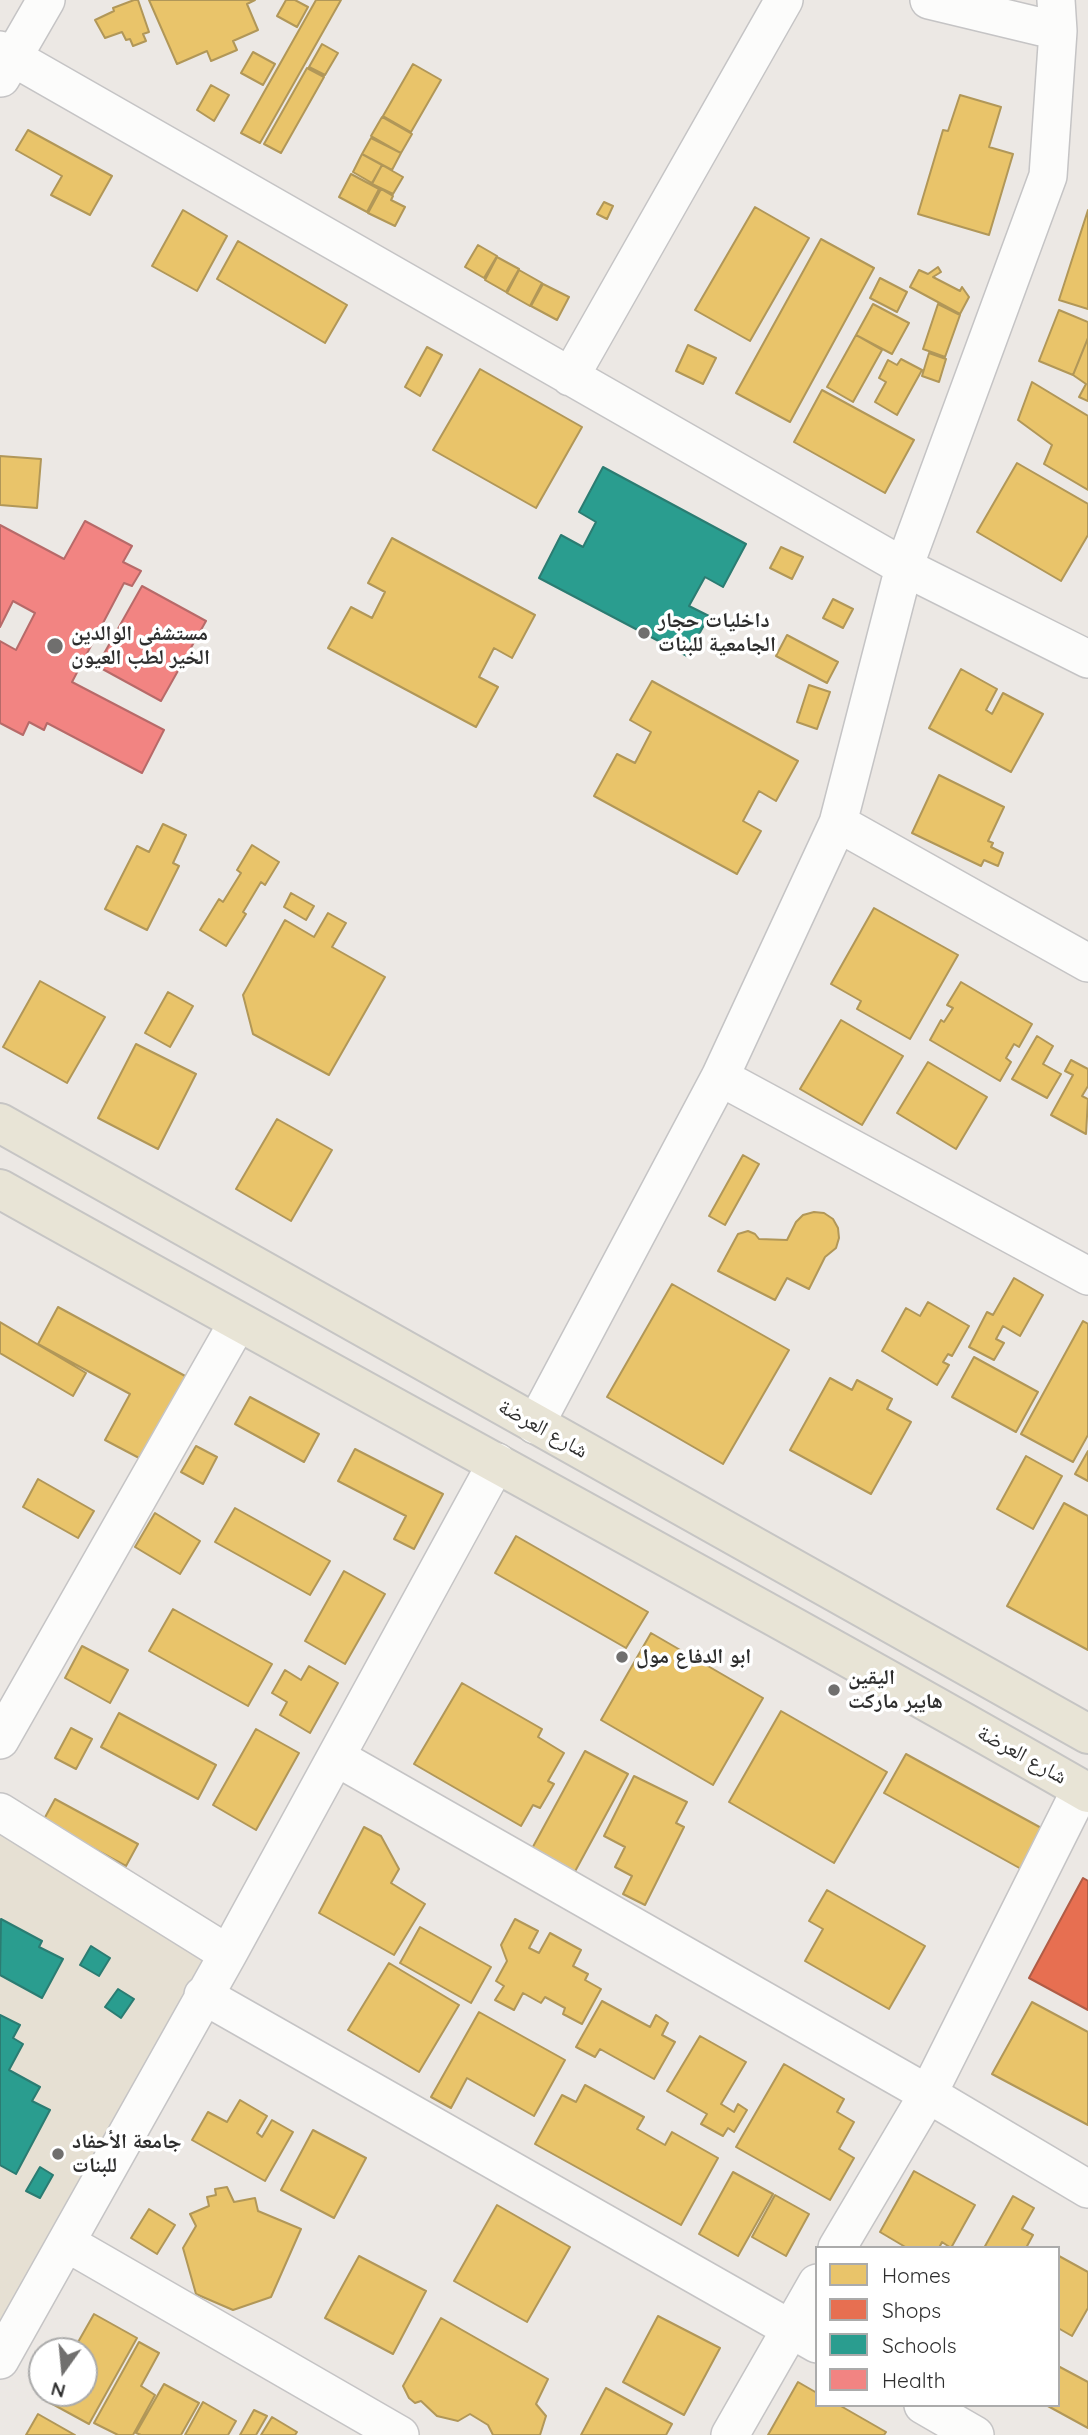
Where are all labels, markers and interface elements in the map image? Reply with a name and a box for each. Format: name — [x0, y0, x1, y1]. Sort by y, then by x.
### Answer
place label: داخليات حجار الجامعية للبنات — [658, 608, 776, 658]
place label: مستشفى الوالدين الخير لطب العيون — [71, 621, 210, 671]
marker: داخليات حجار الجامعية للبنات — [636, 625, 652, 641]
marker: مستشفى الوالدين الخير لطب العيون — [45, 636, 65, 656]
street label: شارع العرضة — [494, 1394, 592, 1464]
place label: ابو الدفاع مول — [636, 1644, 751, 1670]
marker: ابو الدفاع مول — [614, 1649, 630, 1665]
place label: اليقين هايبر ماركت — [848, 1665, 943, 1715]
marker: اليقين هايبر ماركت — [826, 1682, 842, 1698]
street label: شارع العرضة — [973, 1720, 1071, 1790]
place label: جامعة الأحفاد للبنات — [72, 2129, 182, 2179]
marker: جامعة الأحفاد للبنات — [50, 2146, 66, 2162]
legend — [815, 2246, 1060, 2407]
text: Homes — [882, 2262, 951, 2288]
text: Shops — [882, 2297, 941, 2323]
text: Schools — [882, 2332, 957, 2358]
north arrow — [28, 2337, 98, 2407]
text: Health — [882, 2367, 946, 2393]
text: N — [48, 2377, 68, 2404]

